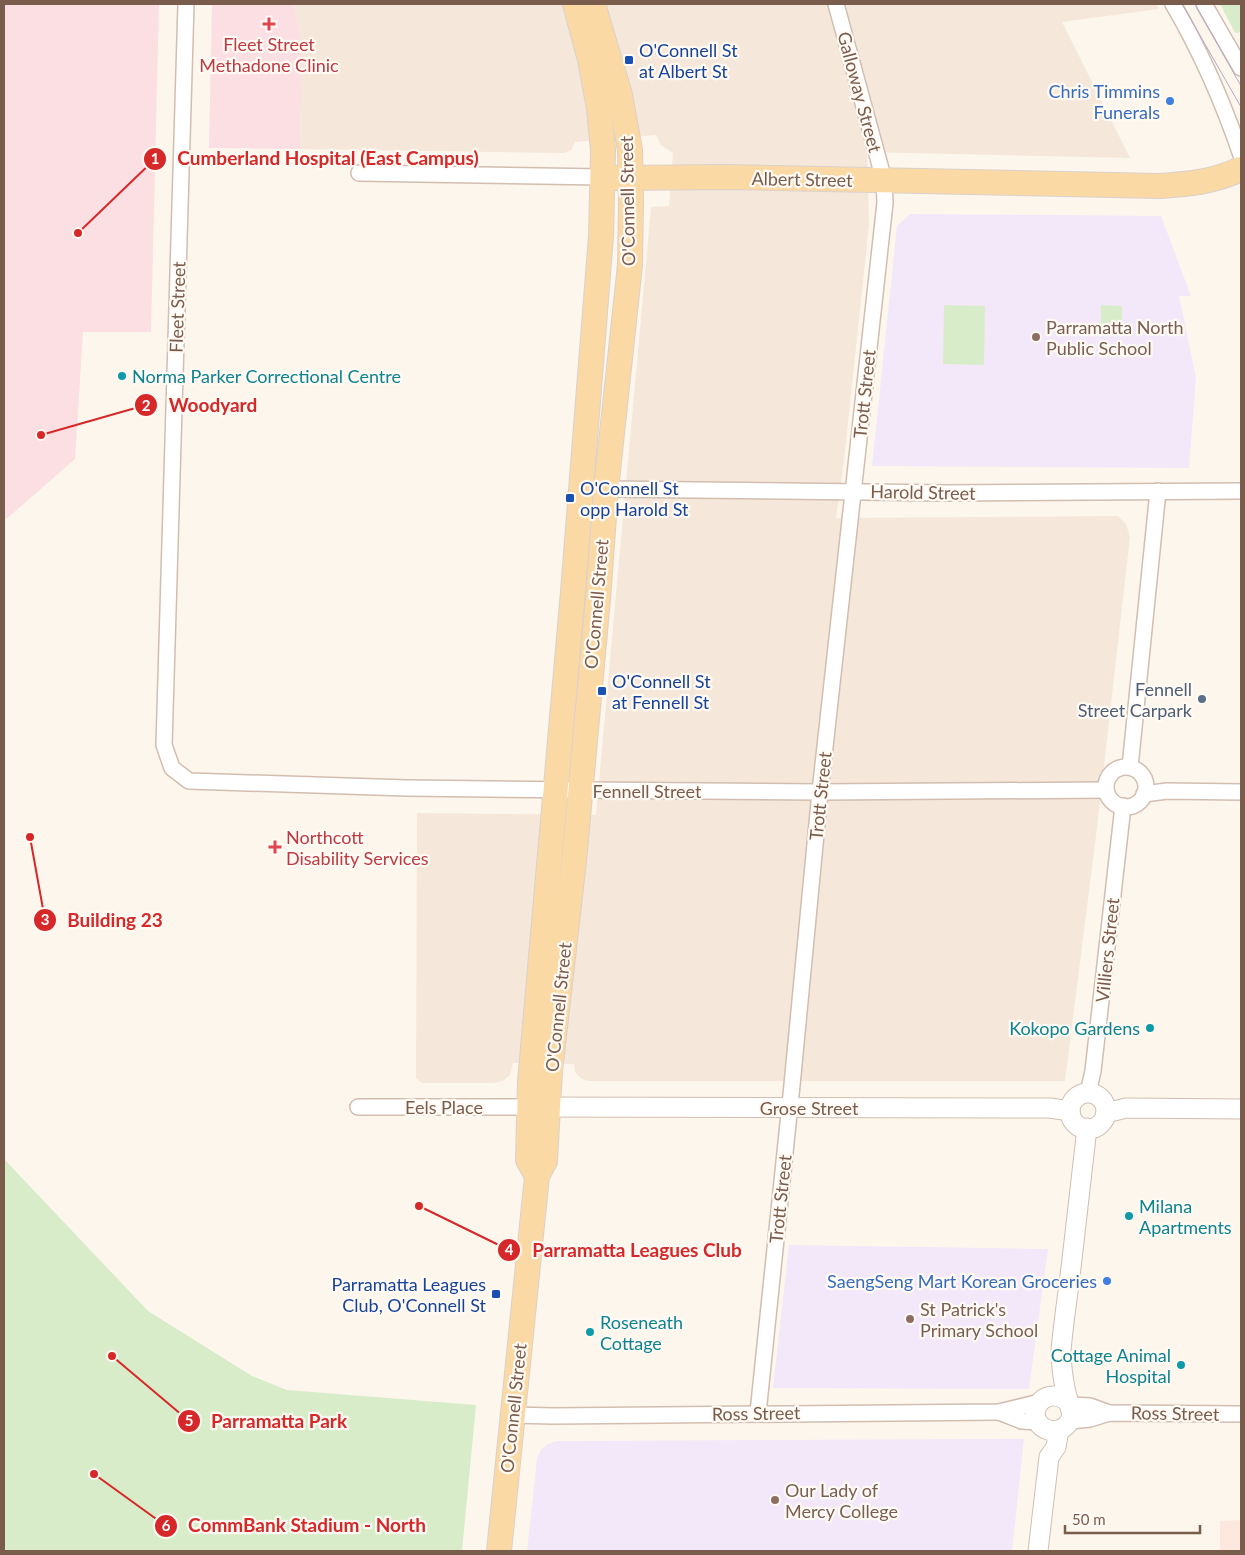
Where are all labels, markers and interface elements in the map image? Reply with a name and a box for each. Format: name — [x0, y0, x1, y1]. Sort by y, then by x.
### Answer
marker: Fleet Street Methadone Clinic — [262, 17, 276, 31]
street label: Galloway Street — [833, 29, 887, 155]
place label: Fleet Street Methadone Clinic — [199, 33, 339, 76]
place label: O'Connell St at Albert St — [639, 39, 738, 82]
marker: O'Connell St at Albert St — [623, 54, 635, 66]
place label: Chris Timmins Funerals — [1049, 80, 1160, 123]
marker: Chris Timmins Funerals — [1164, 95, 1176, 107]
street label: O'Connell Street — [615, 135, 639, 266]
callout: Cumberland Hospital (East Campus) — [143, 142, 489, 176]
text: Cumberland Hospital (East Campus) — [177, 146, 479, 169]
text: 1 — [151, 149, 159, 167]
street label: Albert Street — [751, 167, 853, 191]
street label: Fleet Street — [164, 260, 190, 353]
place label: Parramatta North Public School — [1046, 316, 1184, 359]
marker: Parramatta North Public School — [1030, 331, 1042, 343]
street label: Trott Street — [848, 348, 880, 439]
place label: Norma Parker Correctional Centre — [132, 365, 401, 387]
marker: Norma Parker Correctional Centre — [116, 370, 128, 382]
callout: Woodyard — [134, 388, 267, 422]
text: Woodyard — [169, 393, 257, 416]
text: 2 — [142, 396, 151, 414]
place label: O'Connell St opp Harold St — [580, 477, 689, 520]
street label: Harold Street — [870, 480, 976, 504]
marker: O'Connell St opp Harold St — [564, 492, 576, 504]
street label: O'Connell Street — [579, 538, 613, 670]
place label: O'Connell St at Fennell St — [612, 670, 711, 713]
place label: Fennell Street Carpark — [1078, 678, 1193, 721]
marker: O'Connell St at Fennell St — [596, 685, 608, 697]
marker: Fennell Street Carpark — [1196, 693, 1208, 705]
street label: Trott Street — [804, 750, 836, 841]
street label: Fennell Street — [593, 780, 702, 802]
place label: Northcott Disability Services — [286, 826, 429, 869]
marker: Northcott Disability Services — [268, 840, 282, 854]
street label: Villiers Street — [1091, 896, 1123, 1003]
callout: Building 23 — [32, 903, 173, 937]
text: Building 23 — [67, 908, 163, 931]
text: 3 — [41, 910, 49, 928]
street label: O'Connell Street — [540, 941, 576, 1073]
place label: Kokopo Gardens — [1009, 1017, 1140, 1039]
marker: Kokopo Gardens — [1144, 1022, 1156, 1034]
street label: Eels Place — [405, 1096, 483, 1118]
street label: Grose Street — [760, 1097, 859, 1119]
street label: Trott Street — [764, 1153, 796, 1244]
place label: Milana Apartments — [1139, 1195, 1232, 1238]
marker: Milana Apartments — [1123, 1210, 1135, 1222]
callout: Parramatta Leagues Club — [497, 1233, 752, 1267]
text: Parramatta Leagues Club — [532, 1238, 742, 1261]
text: 4 — [505, 1240, 514, 1258]
place label: SaengSeng Mart Korean Groceries — [827, 1270, 1097, 1292]
place label: Parramatta Leagues Club, O'Connell St — [331, 1273, 487, 1316]
marker: SaengSeng Mart Korean Groceries — [1101, 1275, 1113, 1287]
marker: Parramatta Leagues Club, O'Connell St — [490, 1288, 502, 1300]
place label: St Patrick's Primary School — [920, 1298, 1038, 1341]
place label: Roseneath Cottage — [600, 1311, 683, 1354]
marker: St Patrick's Primary School — [904, 1313, 916, 1325]
marker: Roseneath Cottage — [584, 1326, 596, 1338]
street label: O'Connell Street — [495, 1342, 531, 1474]
place label: Cottage Animal Hospital — [1051, 1344, 1171, 1387]
marker: Cottage Animal Hospital — [1175, 1359, 1187, 1371]
street label: Ross Street — [712, 1401, 801, 1425]
street label: Ross Street — [1131, 1401, 1220, 1425]
callout: Parramatta Park — [176, 1404, 357, 1438]
text: Parramatta Park — [211, 1409, 348, 1432]
text: 5 — [185, 1411, 193, 1429]
place label: Our Lady of Mercy College — [785, 1479, 898, 1522]
marker: Our Lady of Mercy College — [769, 1494, 781, 1506]
scale bar — [1065, 1502, 1200, 1534]
callout: CommBank Stadium - North — [153, 1509, 436, 1543]
text: 50 m — [1072, 1510, 1106, 1528]
text: CommBank Stadium - North — [188, 1513, 426, 1536]
text: 6 — [162, 1516, 171, 1534]

